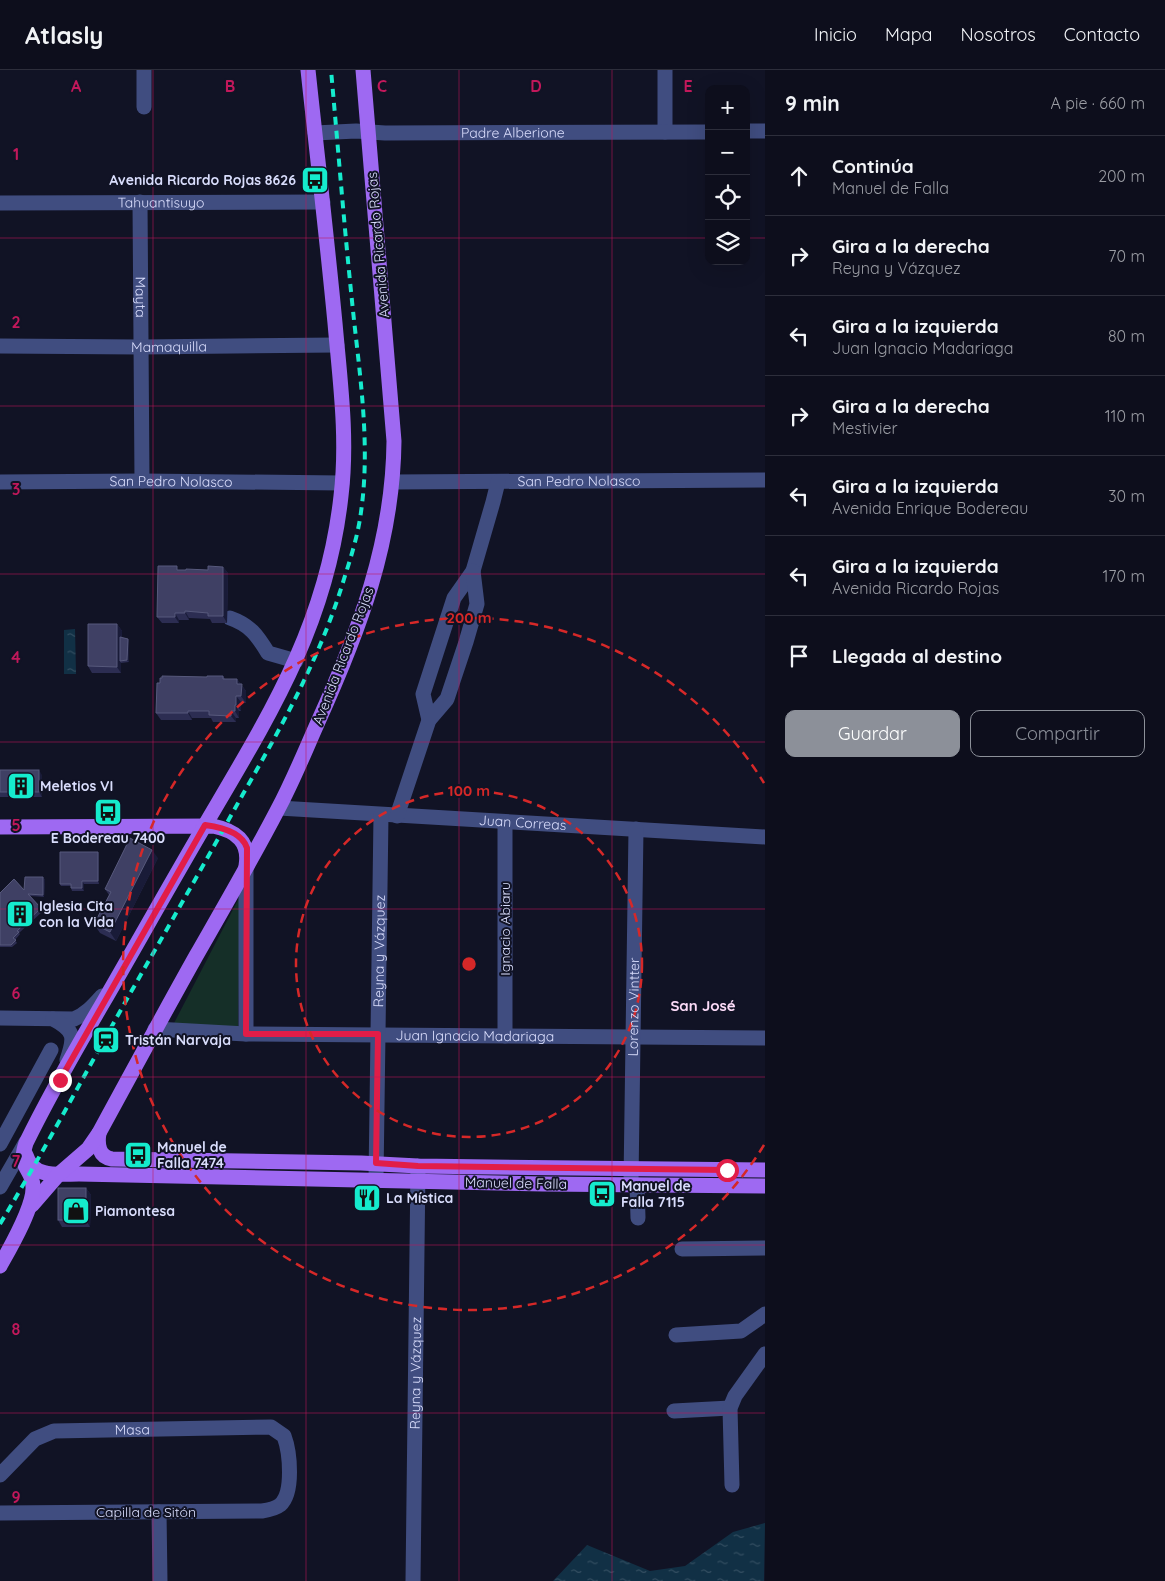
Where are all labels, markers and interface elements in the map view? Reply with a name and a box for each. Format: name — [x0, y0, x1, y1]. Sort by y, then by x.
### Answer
text: Atlasly — [25, 20, 103, 50]
text: Inicio — [814, 23, 857, 46]
text: Mapa — [885, 23, 933, 46]
text: Nosotros — [961, 23, 1036, 46]
text: Contacto — [1064, 23, 1140, 46]
text: A — [71, 76, 82, 96]
text: B — [225, 76, 235, 96]
text: C — [377, 76, 387, 96]
text: D — [530, 76, 542, 96]
text: E — [683, 76, 693, 96]
map controls — [705, 85, 750, 265]
button: + — [705, 85, 750, 130]
text: 9 min — [785, 90, 840, 116]
text: A pie · 660 m — [1051, 93, 1145, 113]
street label: Padre Alberione — [461, 123, 565, 142]
button: − — [705, 130, 750, 175]
text: 1 — [13, 144, 19, 164]
text: Continúa — [832, 154, 914, 178]
icon: ahead — [785, 162, 813, 190]
bus stop icon: Avenida Ricardo Rojas 8626 — [300, 165, 330, 195]
text: 200 m — [1098, 166, 1145, 186]
place label: Avenida Ricardo Rojas 8626 — [109, 171, 296, 189]
street label: Avenida Ricardo Rojas — [363, 171, 393, 319]
button: locate — [705, 175, 750, 220]
text: Manuel de Falla — [832, 178, 949, 198]
street label: Tahuantisuyo — [118, 193, 204, 212]
button: layers — [705, 220, 750, 265]
text: Gira a la derecha — [832, 234, 990, 258]
icon: right — [785, 242, 813, 270]
text: 70 m — [1108, 246, 1145, 266]
text: Reyna y Vázquez — [832, 258, 961, 278]
street label: Mayta — [132, 276, 150, 318]
text: 2 — [11, 312, 21, 332]
text: Gira a la izquierda — [832, 314, 999, 338]
icon: left — [785, 322, 813, 350]
text: 80 m — [1108, 326, 1145, 346]
street label: Mamaquilla — [131, 337, 207, 356]
text: Juan Ignacio Madariaga — [832, 338, 1013, 358]
text: Gira a la derecha — [832, 394, 990, 418]
icon: right — [785, 402, 813, 430]
text: 110 m — [1105, 406, 1145, 426]
text: Mestivier — [832, 418, 898, 438]
street label: San Pedro Nolasco — [109, 472, 233, 491]
street label: San Pedro Nolasco — [517, 472, 641, 490]
text: Gira a la izquierda — [832, 474, 999, 498]
text: 3 — [12, 479, 20, 499]
icon: left — [785, 482, 813, 510]
text: 30 m — [1108, 486, 1145, 506]
text: Avenida Enrique Bodereau — [832, 498, 1028, 518]
text: Gira a la izquierda — [832, 554, 999, 578]
icon: left — [785, 562, 813, 590]
text: 170 m — [1102, 566, 1145, 586]
text: Avenida Ricardo Rojas — [832, 578, 999, 598]
street label: Avenida Ricardo Rojas — [308, 584, 378, 728]
text: 200 m — [447, 608, 492, 627]
icon: arrive — [785, 642, 813, 670]
text: Llegada al destino — [832, 644, 1002, 668]
text: 4 — [11, 647, 21, 667]
button: Guardar — [785, 710, 960, 757]
button: Compartir — [970, 710, 1145, 757]
building icon: Meletios VI — [6, 771, 36, 801]
place label: Meletios VI — [40, 777, 113, 795]
text: 100 m — [448, 781, 490, 800]
bus stop icon: E Bodereau 7400 — [93, 797, 123, 827]
street label: Juan Correas — [478, 811, 567, 834]
text: 5 — [11, 815, 21, 835]
place label: E Bodereau 7400 — [51, 829, 166, 847]
street label: Ignacio Abiaru — [496, 882, 514, 976]
street label: Reyna y Vázquez — [369, 894, 389, 1007]
place label: Iglesia Cita con la Vida — [39, 897, 114, 931]
building icon: Iglesia Cita con la Vida — [5, 899, 35, 929]
centre of rings — [460, 955, 478, 973]
street label: Lorenzo Vintter — [624, 957, 643, 1057]
text: 6 — [12, 983, 21, 1003]
district label: San José — [670, 996, 736, 1015]
station icon: Tristán Narvaja — [91, 1025, 121, 1055]
street label: Juan Ignacio Madariaga — [395, 1026, 554, 1045]
place label: Tristán Narvaja — [125, 1031, 231, 1049]
route end — [49, 1069, 72, 1092]
place label: Manuel de Falla 7474 — [157, 1138, 227, 1172]
bus stop icon: Manuel de Falla 7474 — [123, 1140, 153, 1170]
text: 7 — [12, 1151, 21, 1171]
route start — [716, 1159, 739, 1182]
street label: Manuel de Falla — [465, 1173, 567, 1193]
place label: Manuel de Falla 7115 — [621, 1177, 691, 1211]
bus stop icon: Manuel de Falla 7115 — [587, 1179, 617, 1209]
restaurant icon: La Mística — [352, 1183, 382, 1213]
place label: La Mística — [386, 1189, 453, 1207]
shop icon: Piamontesa — [61, 1196, 91, 1226]
place label: Piamontesa — [95, 1202, 175, 1220]
street label: Reyna y Vázquez — [406, 1316, 425, 1429]
text: 8 — [12, 1319, 21, 1339]
street label: Masa — [114, 1420, 150, 1439]
text: 9 — [11, 1487, 21, 1507]
street label: Capilla de Sitón — [96, 1503, 196, 1521]

